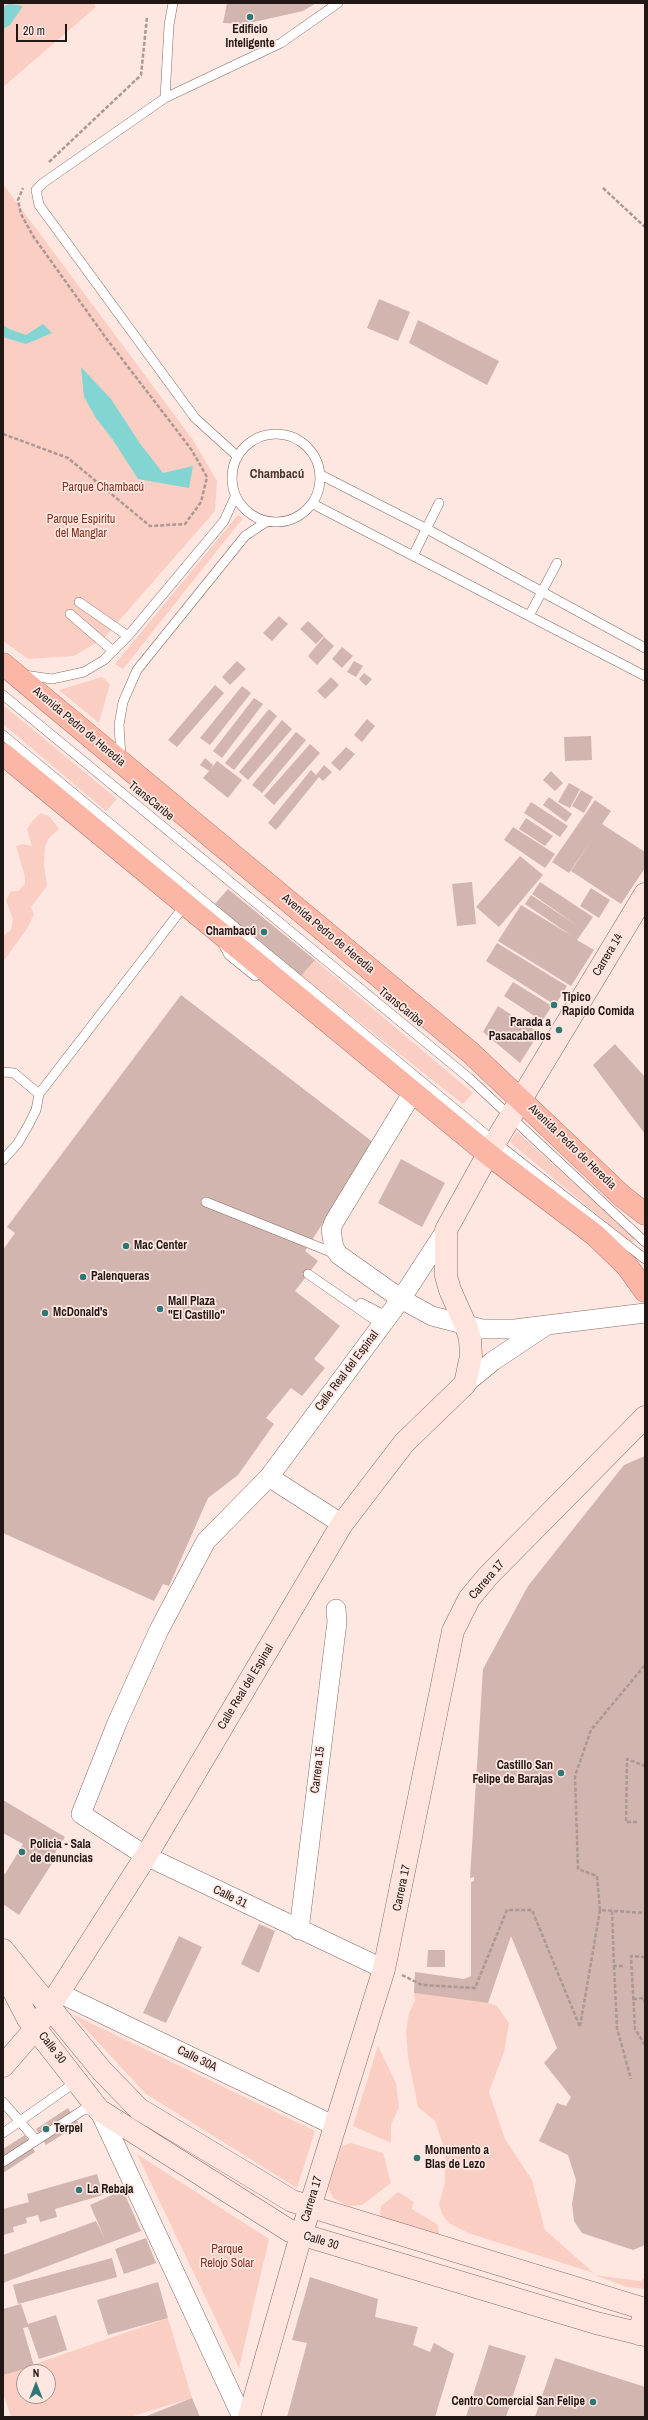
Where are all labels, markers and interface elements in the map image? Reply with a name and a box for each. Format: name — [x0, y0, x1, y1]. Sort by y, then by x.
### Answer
marker: Edificio Inteligente — [245, 12, 255, 22]
scale bar — [18, 16, 69, 42]
text: 20 m — [23, 23, 45, 39]
place label: Edificio Inteligente — [225, 23, 275, 51]
district label: Chambacú — [250, 467, 304, 483]
park label: Parque Chambacú — [62, 481, 144, 495]
park label: Parque Espiritu del Manglar — [47, 513, 115, 541]
street label: Avenida Pedro de Heredia — [30, 684, 128, 770]
street label: TransCaribe — [125, 778, 177, 824]
street label: Avenida Pedro de Heredia — [279, 891, 377, 977]
place label: Chambacú — [206, 925, 256, 939]
marker: Chambacú — [259, 927, 269, 937]
street label: Carrera 14 — [590, 931, 626, 979]
street label: TransCaribe — [375, 984, 427, 1030]
place label: Tipico Rapido Comida — [562, 991, 634, 1019]
marker: Tipico Rapido Comida — [549, 1000, 559, 1010]
place label: Parada a Pasacaballos — [489, 1016, 551, 1044]
marker: Parada a Pasacaballos — [554, 1025, 564, 1035]
street label: Avenida Pedro de Heredia — [525, 1101, 619, 1193]
place label: Mac Center — [134, 1239, 187, 1253]
marker: Mac Center — [121, 1241, 131, 1251]
place label: Palenqueras — [91, 1270, 150, 1284]
marker: Palenqueras — [78, 1272, 88, 1282]
place label: Mall Plaza "El Castillo" — [168, 1295, 225, 1323]
marker: Mall Plaza "El Castillo" — [155, 1304, 165, 1314]
place label: McDonald's — [53, 1306, 108, 1320]
marker: McDonald's — [40, 1308, 50, 1318]
street label: Calle Real del Espinal — [312, 1328, 382, 1414]
street label: Carrera 17 — [466, 1558, 508, 1602]
street label: Calle Real del Espinal — [215, 1642, 277, 1732]
street label: Carrera 15 — [308, 1746, 328, 1794]
place label: Castillo San Felipe de Barajas — [473, 1759, 553, 1787]
marker: Castillo San Felipe de Barajas — [556, 1768, 566, 1778]
place label: Policia - Sala de denuncias — [30, 1838, 93, 1866]
marker: Policia - Sala de denuncias — [17, 1847, 27, 1857]
street label: Carrera 17 — [390, 1864, 414, 1912]
street label: Calle 31 — [211, 1883, 249, 1911]
street label: Calle 30 — [35, 2029, 69, 2067]
street label: Calle 30A — [175, 2043, 219, 2075]
place label: Terpel — [54, 2122, 83, 2136]
marker: Terpel — [41, 2124, 51, 2134]
place label: Monumento a Blas de Lezo — [425, 2144, 489, 2172]
marker: Monumento a Blas de Lezo — [412, 2153, 422, 2163]
street label: Carrera 17 — [298, 2174, 326, 2224]
place label: La Rebaja — [87, 2183, 133, 2197]
marker: La Rebaja — [74, 2185, 84, 2195]
street label: Calle 30 — [302, 2229, 340, 2253]
park label: Parque Relojo Solar — [200, 2243, 254, 2271]
north arrow — [16, 2364, 56, 2404]
text: N — [33, 2366, 39, 2380]
place label: Centro Comercial San Felipe — [452, 2395, 585, 2409]
marker: Centro Comercial San Felipe — [588, 2397, 598, 2407]

